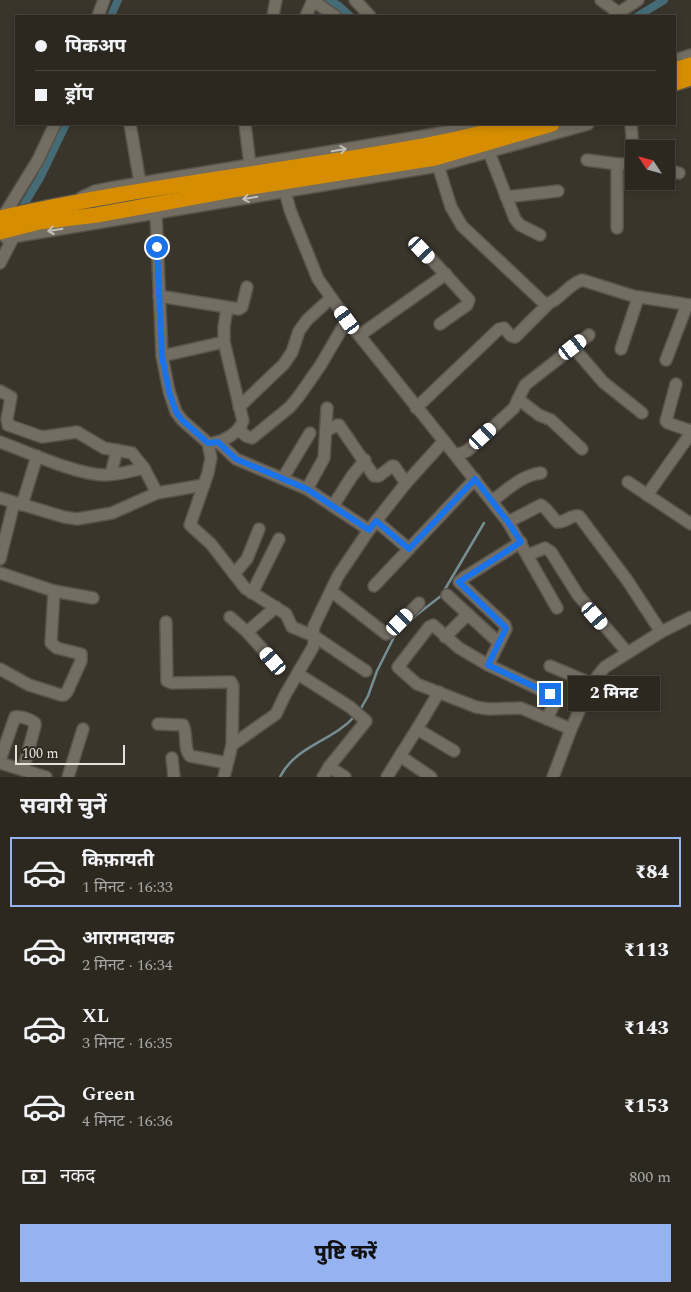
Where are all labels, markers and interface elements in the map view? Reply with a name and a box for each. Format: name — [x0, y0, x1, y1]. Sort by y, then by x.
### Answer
text: पिकअप — [65, 32, 126, 61]
text: ड्रॉप — [65, 80, 93, 109]
north arrow — [625, 140, 675, 190]
map controls — [625, 140, 675, 190]
one-way arrow — [331, 145, 347, 155]
one-way arrow — [242, 193, 258, 203]
one-way arrow — [47, 225, 63, 235]
car — [406, 234, 437, 266]
route start — [146, 236, 168, 258]
car — [332, 303, 361, 337]
car — [556, 332, 589, 362]
car — [466, 420, 499, 452]
car — [579, 600, 610, 632]
car — [384, 606, 415, 638]
car — [257, 645, 288, 677]
callout: 2 मिनट — [568, 676, 660, 712]
text: 2 मिनट — [590, 681, 638, 705]
route end — [539, 683, 561, 705]
scale bar — [15, 742, 125, 765]
text: 100 m — [22, 743, 59, 764]
text: सवारी चुनें — [20, 790, 106, 823]
text: किफ़ायती — [82, 846, 154, 875]
icon: car — [22, 850, 67, 895]
text: ₹84 — [635, 858, 669, 887]
text: 1 मिनट · 16:33 — [82, 875, 173, 899]
text: आरामदायक — [82, 924, 174, 953]
icon: car — [22, 928, 67, 973]
text: ₹113 — [623, 936, 669, 965]
text: 2 मिनट · 16:34 — [82, 953, 173, 977]
text: XL — [82, 1002, 109, 1031]
icon: car — [22, 1006, 67, 1051]
text: ₹143 — [623, 1014, 669, 1043]
text: 3 मिनट · 16:35 — [82, 1031, 173, 1055]
text: Green — [82, 1080, 135, 1109]
icon: car — [22, 1084, 67, 1129]
text: ₹153 — [623, 1092, 669, 1121]
text: 4 मिनट · 16:36 — [82, 1109, 173, 1133]
text: नकद — [60, 1162, 95, 1191]
icon: cash — [20, 1163, 48, 1191]
text: 800 m — [629, 1165, 671, 1189]
button: पुष्टि करें — [20, 1224, 671, 1282]

